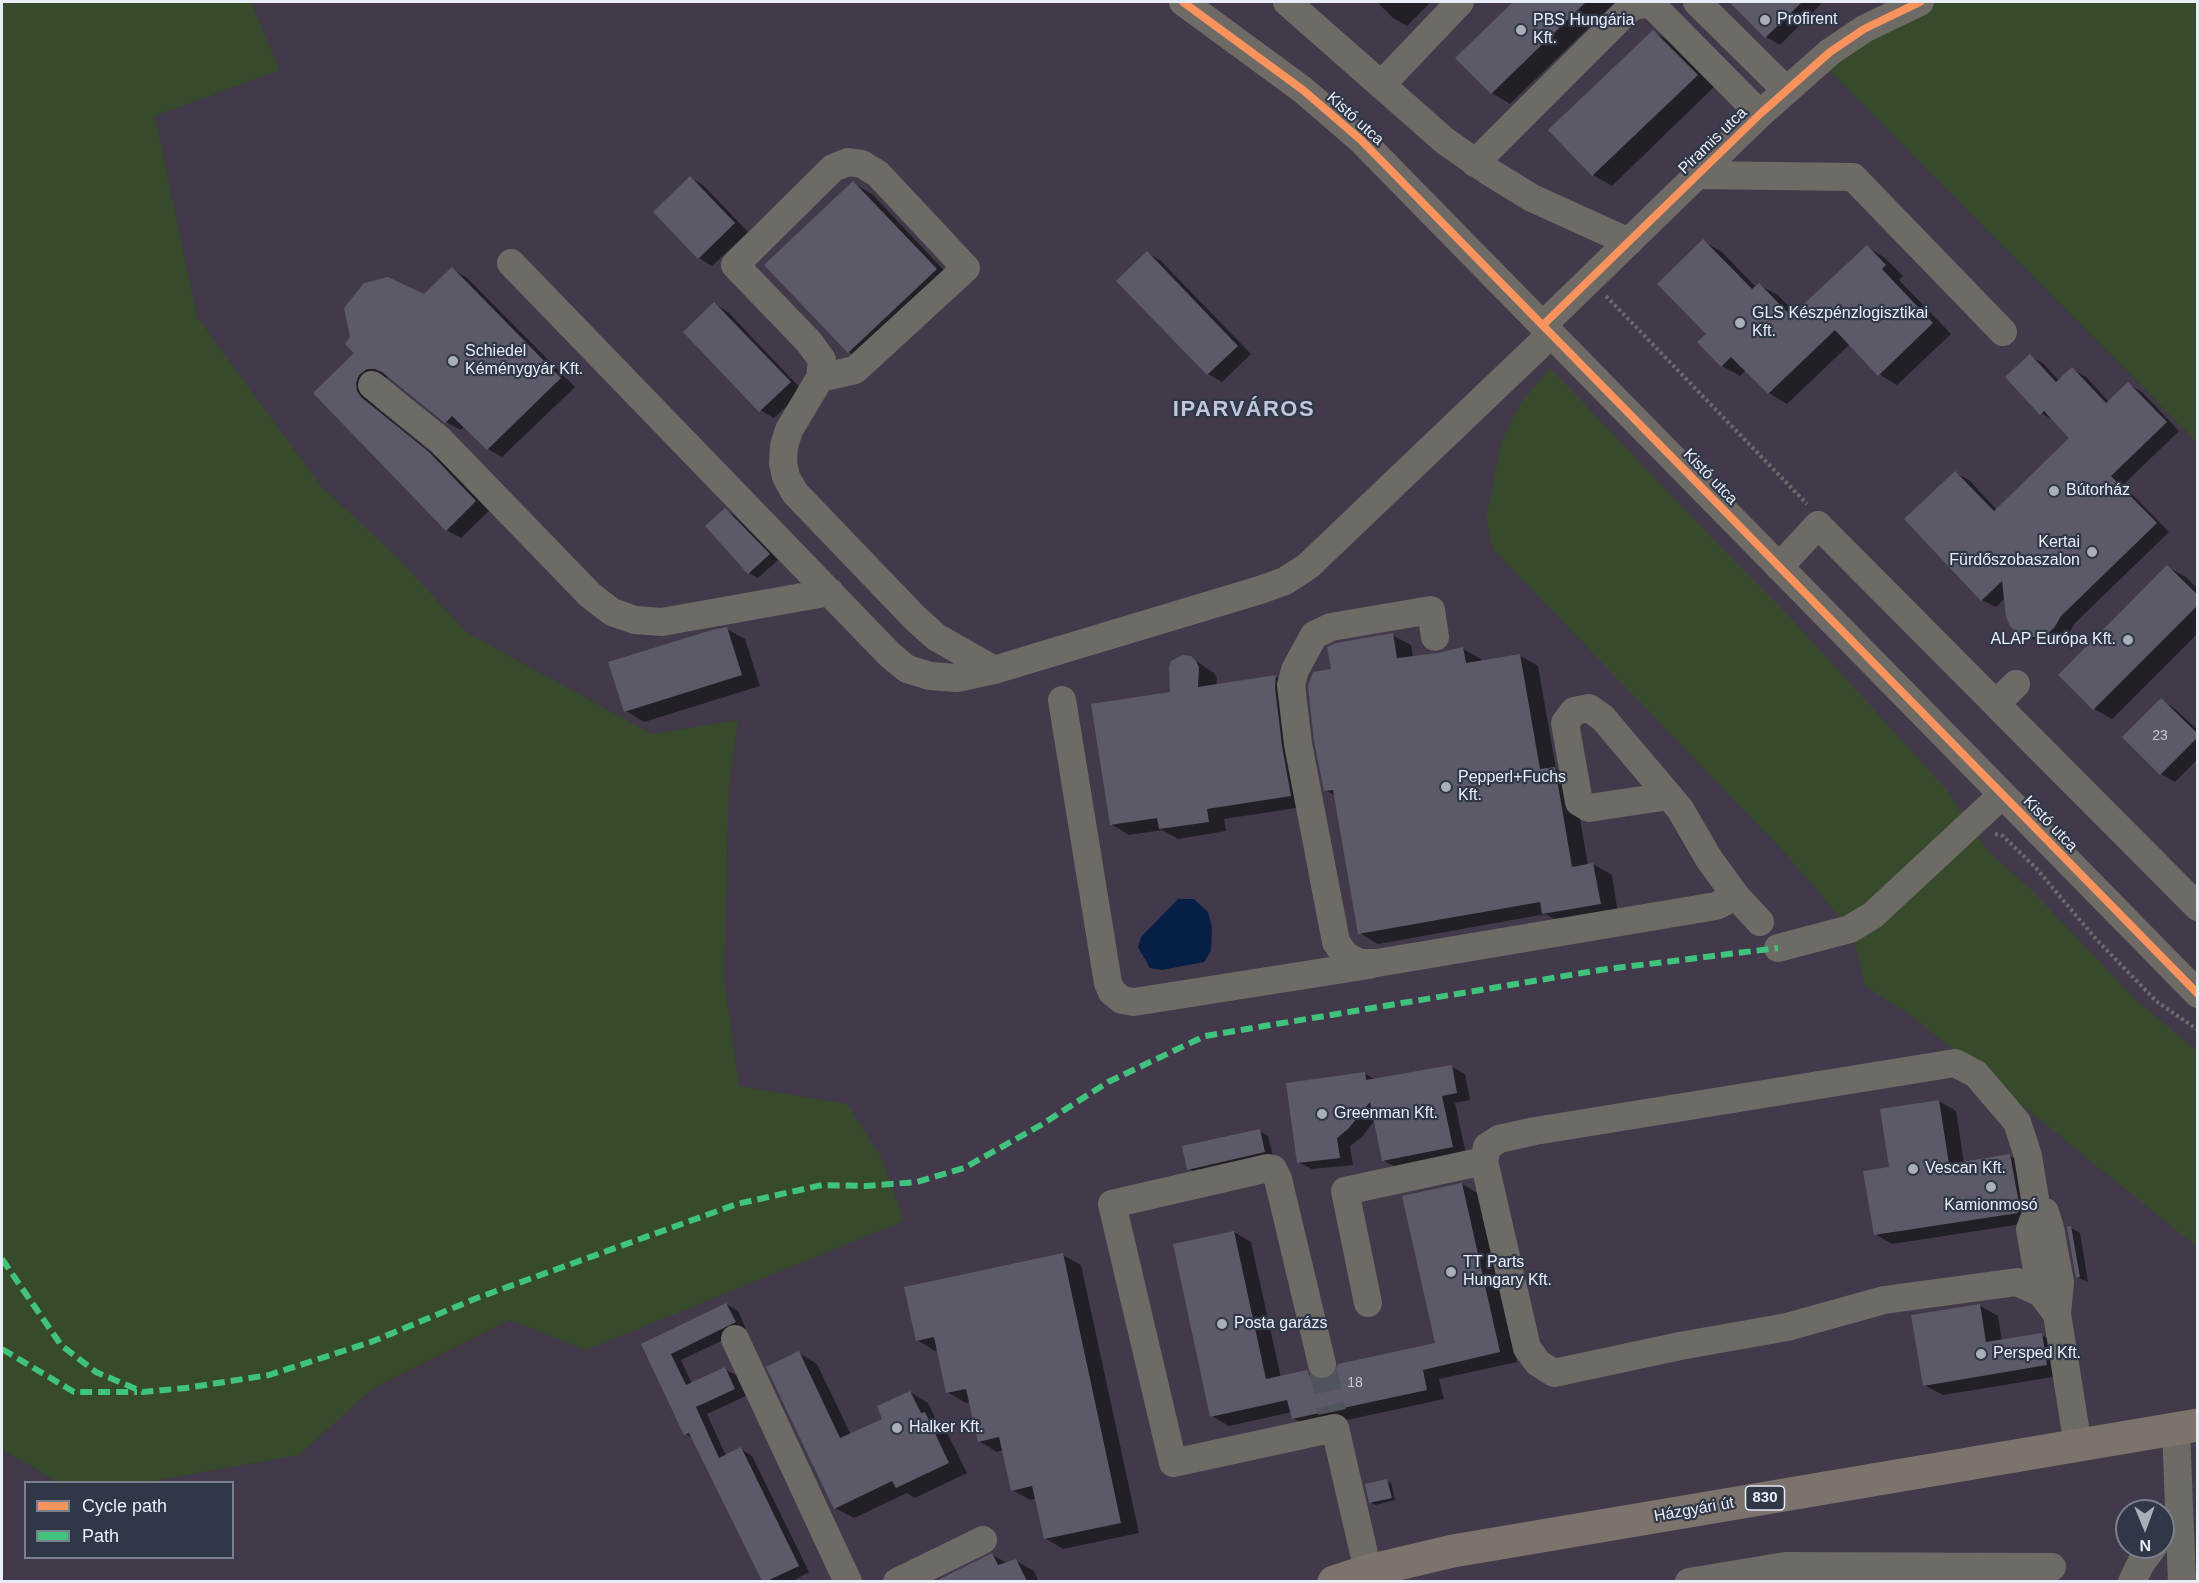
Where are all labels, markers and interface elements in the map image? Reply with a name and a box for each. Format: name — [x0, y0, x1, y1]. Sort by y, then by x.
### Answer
place label: Profirent — [1777, 10, 1837, 30]
place label: PBS Hungária Kft. — [1533, 11, 1634, 49]
marker: Profirent — [1758, 13, 1772, 27]
marker: PBS Hungária Kft. — [1514, 23, 1528, 37]
street label: Kistó utca — [1322, 88, 1388, 150]
street label: Piramis utca — [1675, 104, 1751, 178]
place label: GLS Készpénzlogisztikai Kft. — [1752, 304, 1928, 342]
marker: GLS Készpénzlogisztikai Kft. — [1733, 316, 1747, 330]
place label: Schiedel Kéménygyár Kft. — [465, 342, 583, 380]
marker: Schiedel Kéménygyár Kft. — [446, 354, 460, 368]
district label: IPARVÁROS — [1173, 397, 1315, 423]
street label: Kistó utca — [1679, 445, 1741, 509]
place label: Bútorház — [2066, 481, 2130, 501]
marker: Bútorház — [2047, 484, 2061, 498]
place label: Kertai Fürdőszobaszalon — [1949, 533, 2080, 571]
marker: Kertai Fürdőszobaszalon — [2085, 545, 2099, 559]
place label: ALAP Európa Kft. — [1991, 630, 2116, 650]
marker: ALAP Európa Kft. — [2121, 633, 2135, 647]
house number: 23 — [2152, 728, 2168, 744]
place label: Pepperl+Fuchs Kft. — [1458, 768, 1566, 806]
marker: Pepperl+Fuchs Kft. — [1439, 780, 1453, 794]
street label: Kistó utca — [2019, 792, 2081, 856]
place label: Greenman Kft. — [1334, 1104, 1438, 1124]
marker: Greenman Kft. — [1315, 1107, 1329, 1121]
place label: Vescan Kft. — [1925, 1159, 2006, 1179]
marker: Vescan Kft. — [1906, 1162, 1920, 1176]
marker: Kamionmosó — [1984, 1180, 1998, 1194]
place label: Kamionmosó — [1944, 1196, 2038, 1216]
place label: TT Parts Hungary Kft. — [1463, 1253, 1552, 1291]
marker: TT Parts Hungary Kft. — [1444, 1265, 1458, 1279]
place label: Posta garázs — [1234, 1314, 1327, 1334]
marker: Posta garázs — [1215, 1317, 1229, 1331]
place label: Persped Kft. — [1993, 1344, 2081, 1364]
marker: Persped Kft. — [1974, 1347, 1988, 1361]
house number: 18 — [1347, 1375, 1363, 1391]
place label: Halker Kft. — [909, 1418, 984, 1438]
marker: Halker Kft. — [890, 1421, 904, 1435]
legend — [24, 1481, 234, 1559]
road number: 830 — [1746, 1486, 1784, 1510]
street label: Házgyári út — [1652, 1494, 1736, 1526]
text: Cycle path — [82, 1496, 167, 1516]
north arrow — [2115, 1499, 2175, 1559]
text: Path — [82, 1526, 119, 1546]
text: N — [2139, 1537, 2151, 1554]

